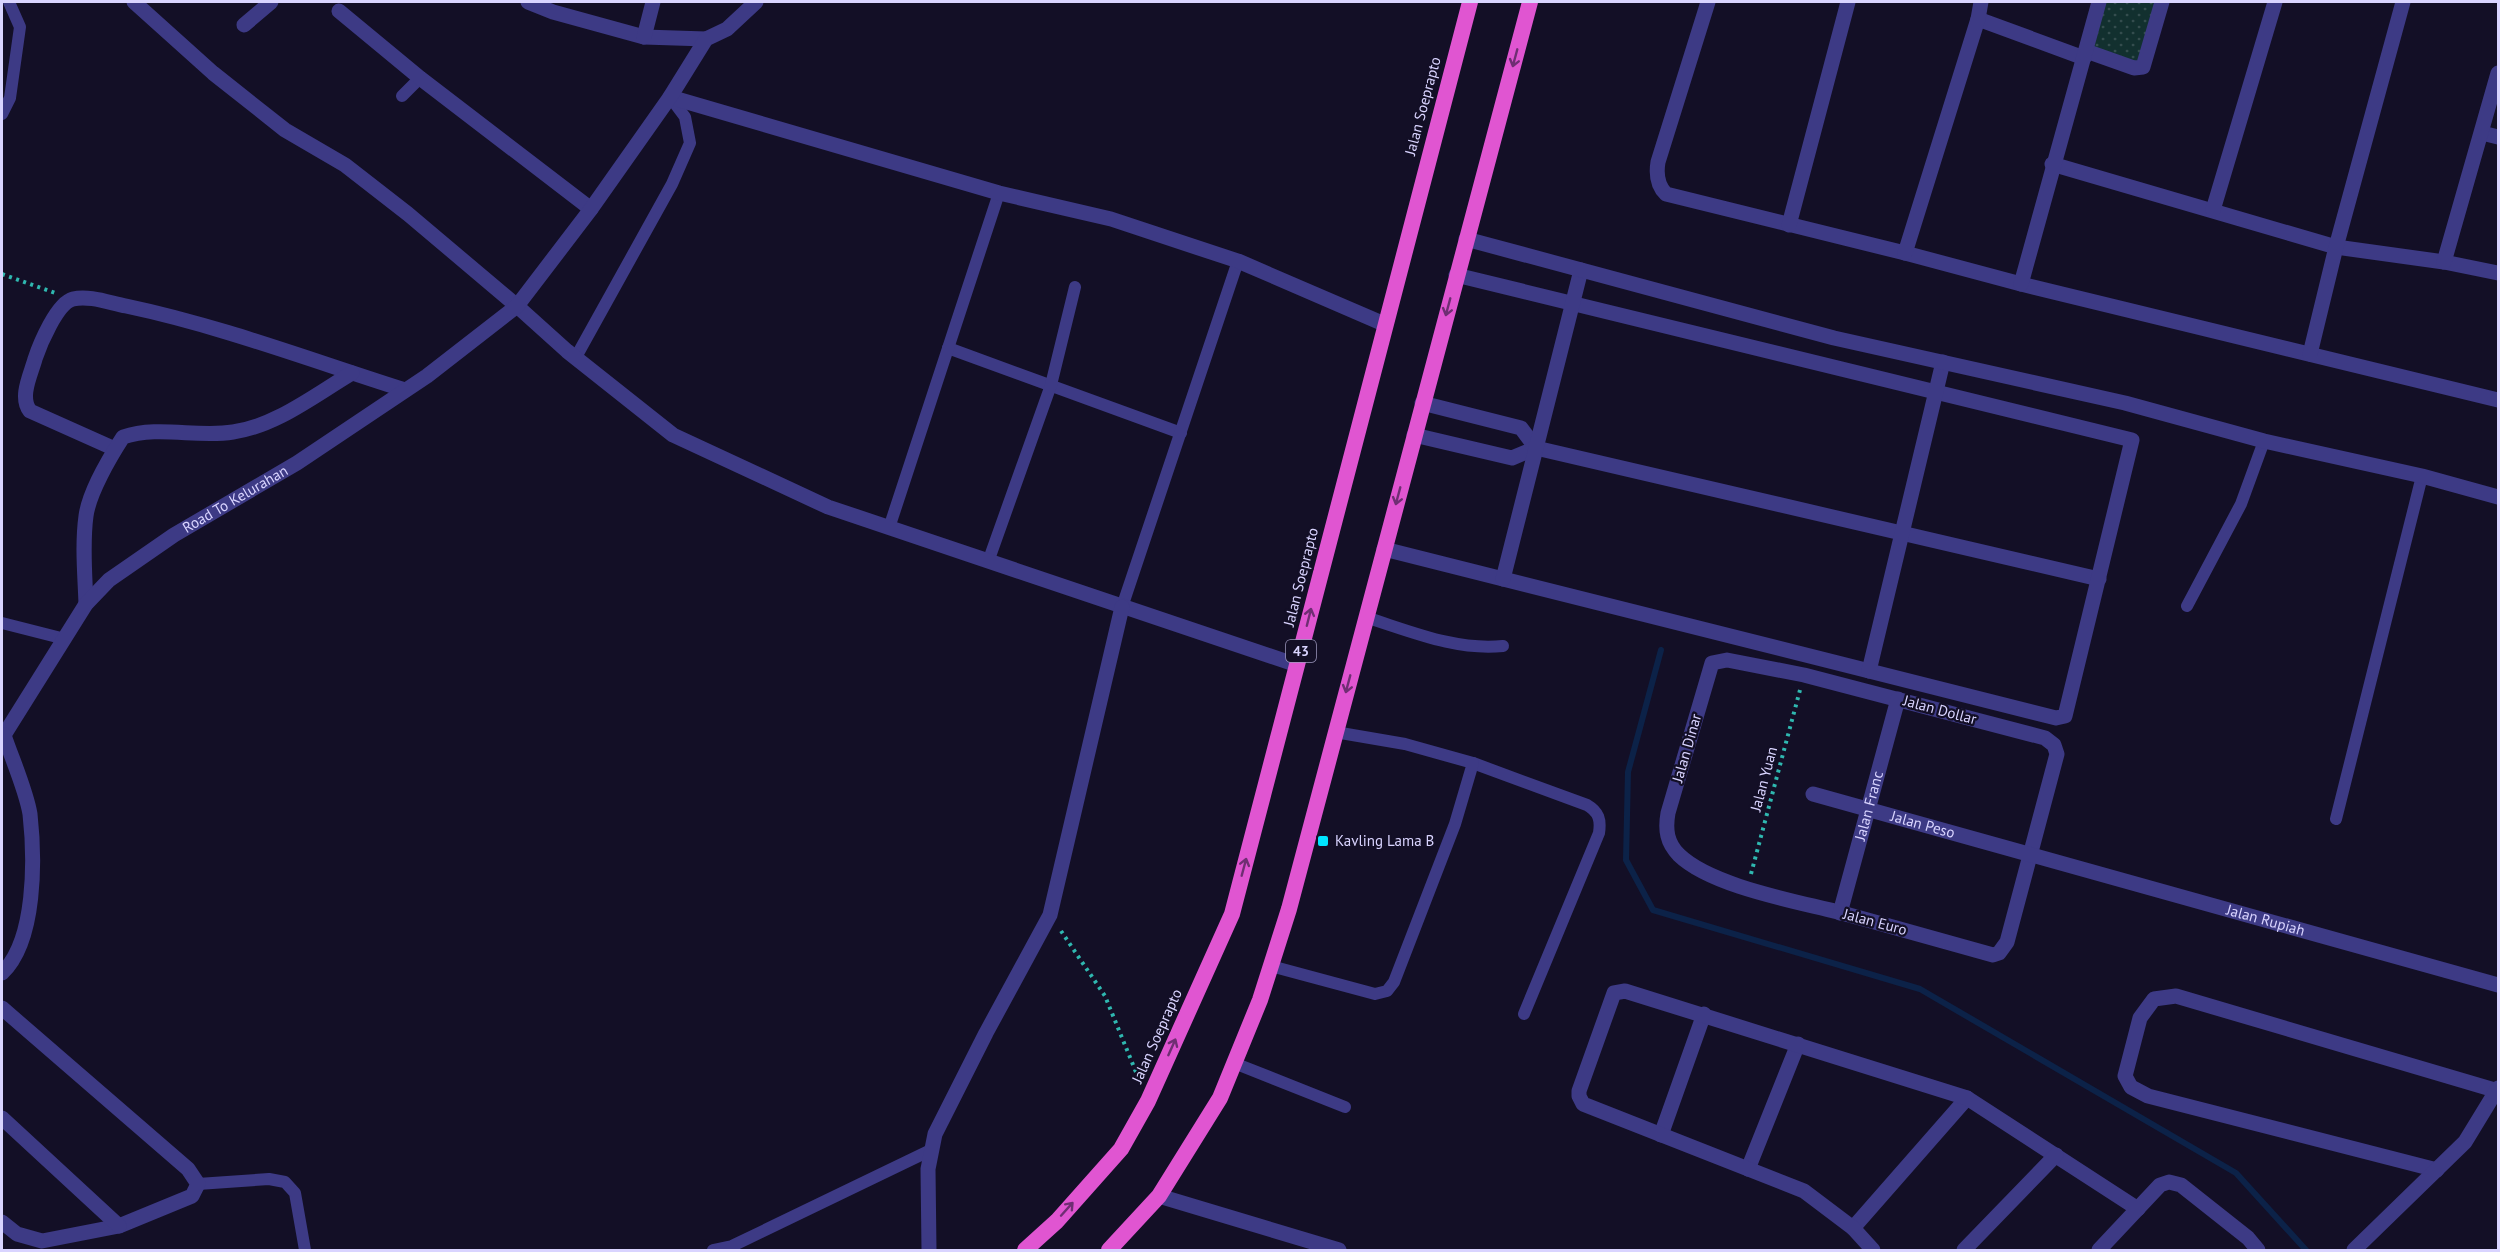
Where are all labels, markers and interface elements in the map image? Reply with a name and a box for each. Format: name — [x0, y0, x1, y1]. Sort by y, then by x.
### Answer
one-way arrow — [1509, 48, 1520, 67]
street label: Jalan Soeprapto — [1400, 55, 1445, 158]
one-way arrow — [1442, 297, 1453, 316]
street label: Road To Kelurahan — [179, 461, 291, 537]
one-way arrow — [1391, 486, 1403, 505]
street label: Jalan Soeprapto — [1279, 525, 1322, 629]
one-way arrow — [1304, 608, 1316, 627]
road number: 43 — [1286, 640, 1316, 662]
one-way arrow — [1341, 674, 1353, 693]
street label: Jalan Dollar — [1900, 690, 1979, 728]
street label: Jalan Dinar — [1667, 711, 1705, 785]
street label: Jalan Yuan — [1745, 744, 1781, 814]
street label: Jalan Franc — [1850, 769, 1887, 844]
street label: Jalan Peso — [1888, 806, 1957, 842]
place label: Kavling Lama B — [1335, 831, 1434, 850]
marker: Kavling Lama B — [1316, 834, 1330, 848]
one-way arrow — [1239, 857, 1251, 876]
street label: Jalan Rupiah — [2224, 900, 2307, 940]
street label: Jalan Euro — [1840, 904, 1909, 939]
street label: Jalan Soeprapto — [1127, 986, 1186, 1087]
one-way arrow — [1167, 1039, 1179, 1057]
one-way arrow — [1060, 1202, 1074, 1217]

